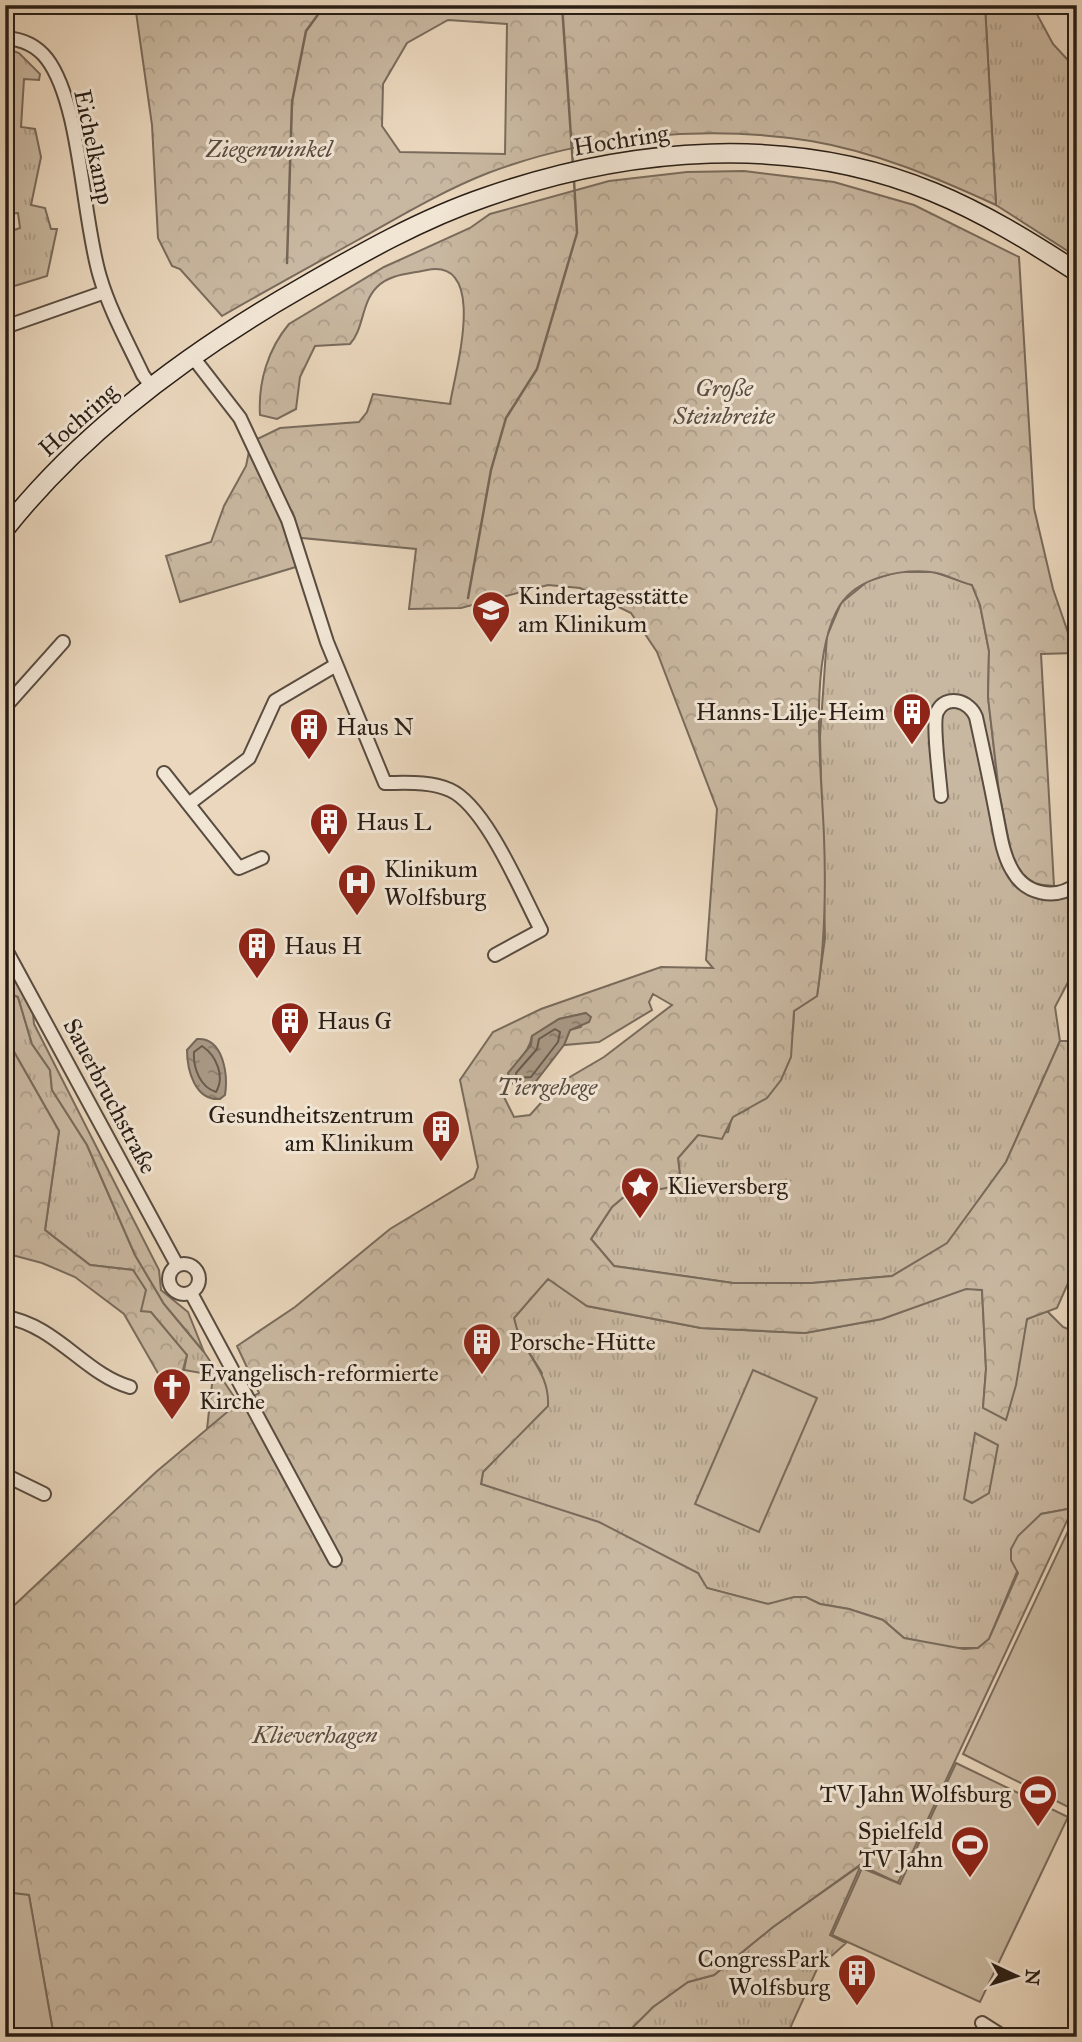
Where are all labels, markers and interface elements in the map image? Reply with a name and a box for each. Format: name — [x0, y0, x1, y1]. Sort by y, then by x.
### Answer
street label: Eichelkamp — [67, 87, 121, 207]
street label: Hochring — [571, 118, 672, 162]
park label: Ziegenwinkel — [205, 134, 335, 164]
park label: Große Steinbreite — [672, 373, 776, 431]
street label: Hochring — [32, 376, 124, 463]
place label: Kindertagesstätte am Klinikum — [518, 581, 689, 639]
school or university icon: Kindertagesstätte am Klinikum — [470, 589, 512, 644]
building icon: Hanns-Lilje-Heim — [891, 691, 933, 746]
place label: Hanns-Lilje-Heim — [696, 697, 885, 727]
building icon: Haus N — [288, 706, 330, 761]
place label: Haus N — [336, 712, 414, 742]
building icon: Haus L — [308, 801, 350, 856]
place label: Haus L — [356, 807, 432, 837]
place label: Klinikum Wolfsburg — [384, 854, 487, 912]
hospital icon: Klinikum Wolfsburg — [336, 862, 378, 917]
building icon: Haus H — [236, 925, 278, 980]
place label: Haus H — [284, 931, 362, 961]
building icon: Haus G — [269, 1000, 311, 1055]
place label: Haus G — [317, 1006, 392, 1036]
street label: Sauerbruchstraße — [57, 1013, 163, 1179]
park label: Tiergehege — [497, 1072, 598, 1102]
place label: Gesundheitszentrum am Klinikum — [208, 1100, 414, 1158]
building icon: Gesundheitszentrum am Klinikum — [420, 1108, 462, 1163]
place icon: Klieversberg — [619, 1165, 661, 1220]
place label: Klieversberg — [667, 1171, 789, 1201]
building icon: Porsche-Hütte — [461, 1321, 503, 1376]
place label: Porsche-Hütte — [509, 1327, 656, 1357]
place label: Evangelisch-reformierte Kirche — [199, 1358, 439, 1416]
church icon: Evangelisch-reformierte Kirche — [151, 1366, 193, 1421]
park label: Klieverhagen — [251, 1720, 378, 1750]
sports icon: TV Jahn Wolfsburg — [1017, 1773, 1059, 1828]
place label: TV Jahn Wolfsburg — [820, 1779, 1012, 1809]
place label: Spielfeld TV Jahn — [858, 1816, 943, 1874]
sports icon: Spielfeld TV Jahn — [949, 1824, 991, 1879]
north arrow — [981, 1940, 1050, 2010]
place label: CongressPark Wolfsburg — [698, 1944, 831, 2002]
building icon: CongressPark Wolfsburg — [836, 1952, 878, 2007]
text: N — [1020, 1968, 1044, 1986]

